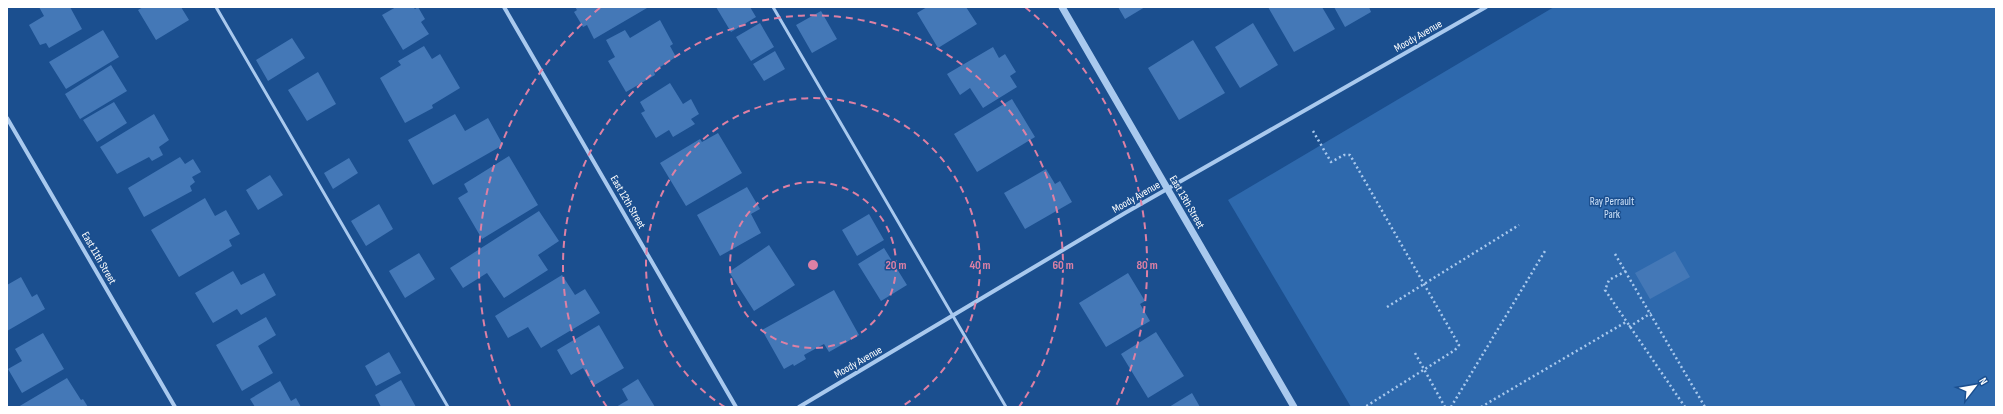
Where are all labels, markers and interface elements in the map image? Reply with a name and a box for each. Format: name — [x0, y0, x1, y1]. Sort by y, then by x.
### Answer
street label: Moody Avenue — [1392, 17, 1444, 55]
street label: East 12th Street — [608, 173, 649, 231]
street label: East 13th Street — [1167, 173, 1208, 231]
street label: Moody Avenue — [1110, 178, 1162, 216]
park label: Ray Perrault Park — [1590, 195, 1635, 221]
street label: East 11th Street — [79, 229, 120, 287]
centre of rings — [806, 258, 820, 272]
text: 20 m — [886, 258, 906, 273]
text: 40 m — [969, 258, 991, 273]
text: 60 m — [1052, 258, 1074, 273]
text: 80 m — [1136, 258, 1158, 273]
street label: Moody Avenue — [832, 343, 884, 381]
north arrow — [1955, 366, 1995, 406]
text: N — [1976, 375, 1990, 387]

